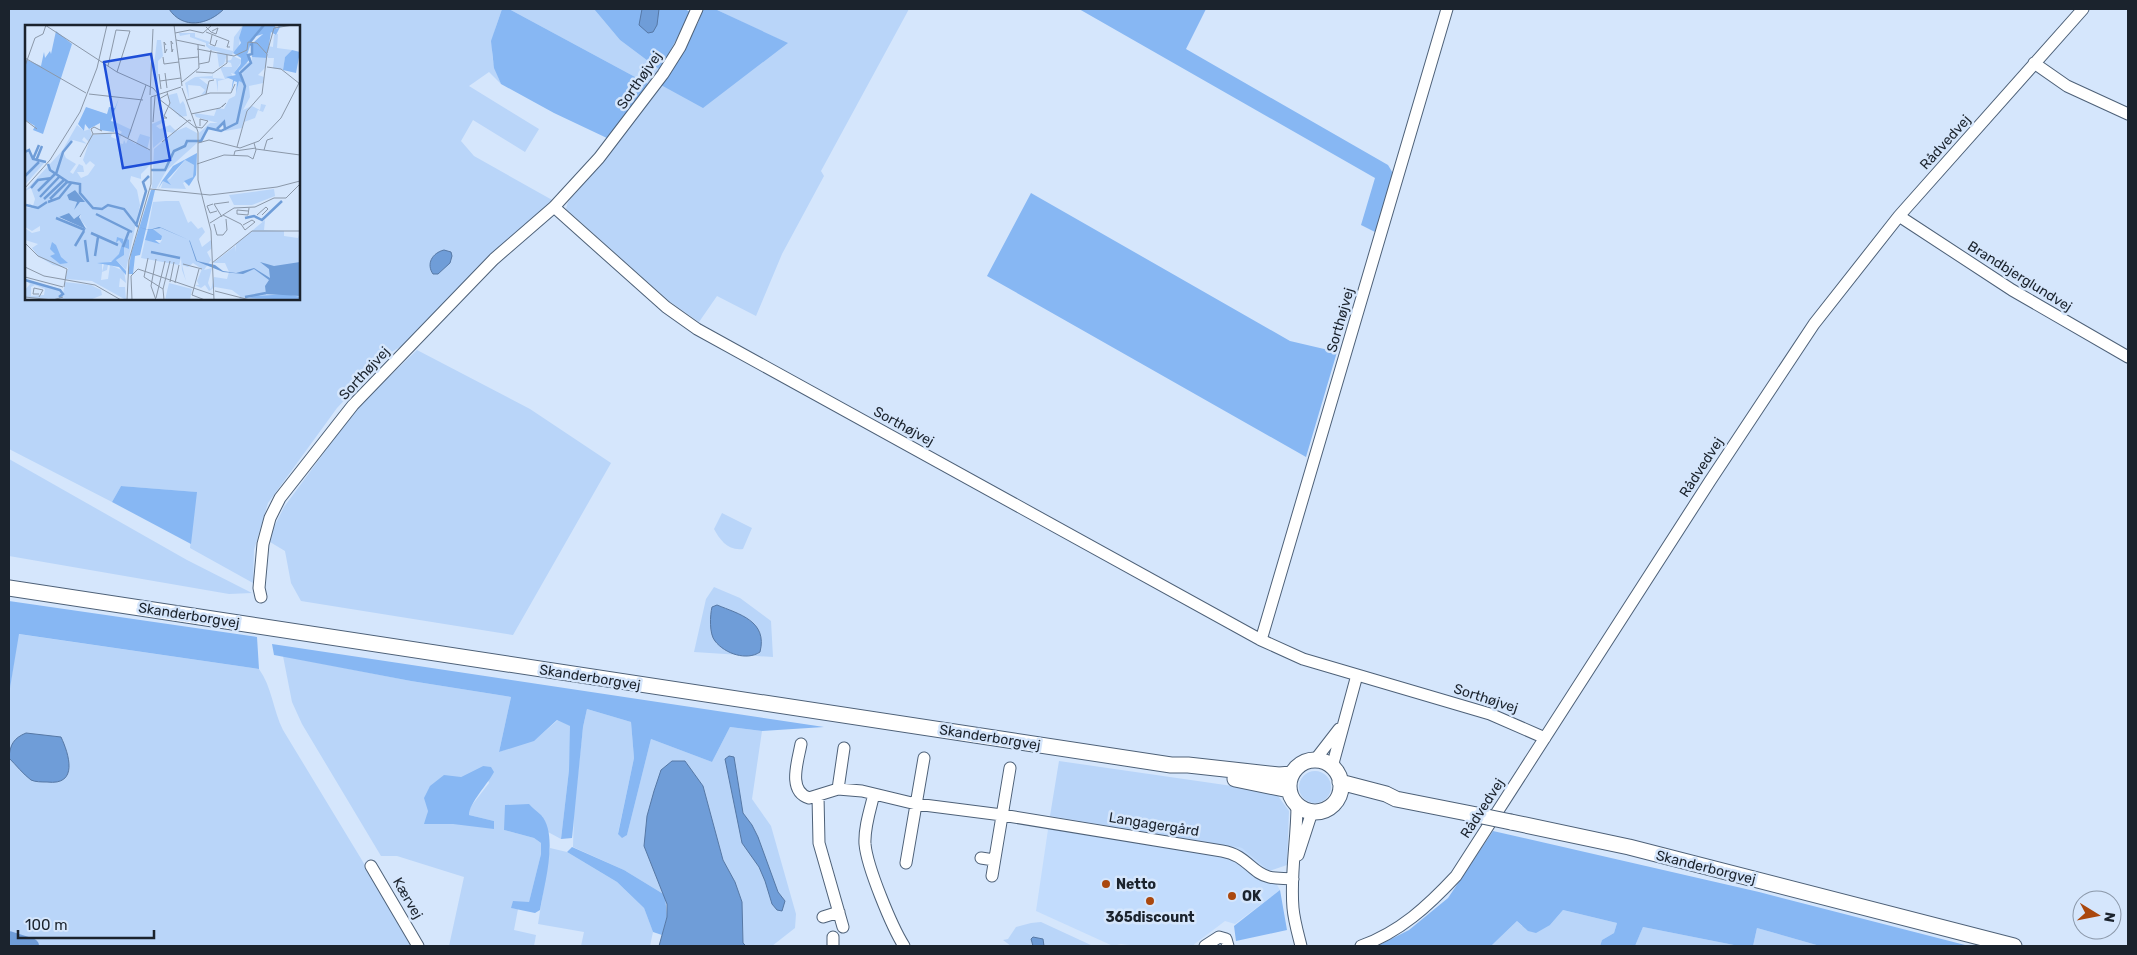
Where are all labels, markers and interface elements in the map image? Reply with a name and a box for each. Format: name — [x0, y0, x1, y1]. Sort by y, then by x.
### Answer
inset map — [25, 25, 300, 300]
street label: Sorthøjvej — [613, 48, 665, 112]
street label: Rådvedvej — [1916, 111, 1974, 173]
street label: Brandbjerglundvej — [1964, 237, 2075, 315]
street label: Sorthøjvej — [1323, 286, 1358, 354]
street label: Sorthøjvej — [335, 343, 393, 403]
street label: Sorthøjvej — [871, 403, 937, 450]
street label: Rådvedvej — [1676, 434, 1727, 500]
street label: Skanderborgvej — [137, 599, 241, 632]
street label: Skanderborgvej — [538, 661, 642, 694]
street label: Sorthøjvej — [1452, 680, 1520, 717]
street label: Skanderborgvej — [938, 721, 1042, 754]
street label: Rådvedvej — [1457, 775, 1508, 841]
street label: Langagergård — [1108, 809, 1200, 840]
street label: Skanderborgvej — [1654, 847, 1758, 888]
street label: Kærvej — [389, 875, 426, 922]
place label: Netto — [1116, 876, 1156, 893]
marker: Netto — [1100, 878, 1112, 890]
place label: OK — [1242, 888, 1262, 905]
marker: OK — [1226, 890, 1238, 902]
north arrow — [2072, 890, 2122, 940]
marker: 365discount — [1144, 895, 1156, 907]
scale bar — [18, 908, 154, 940]
place label: 365discount — [1105, 909, 1195, 926]
text: N — [2100, 911, 2119, 924]
text: 100 m — [25, 916, 67, 934]

